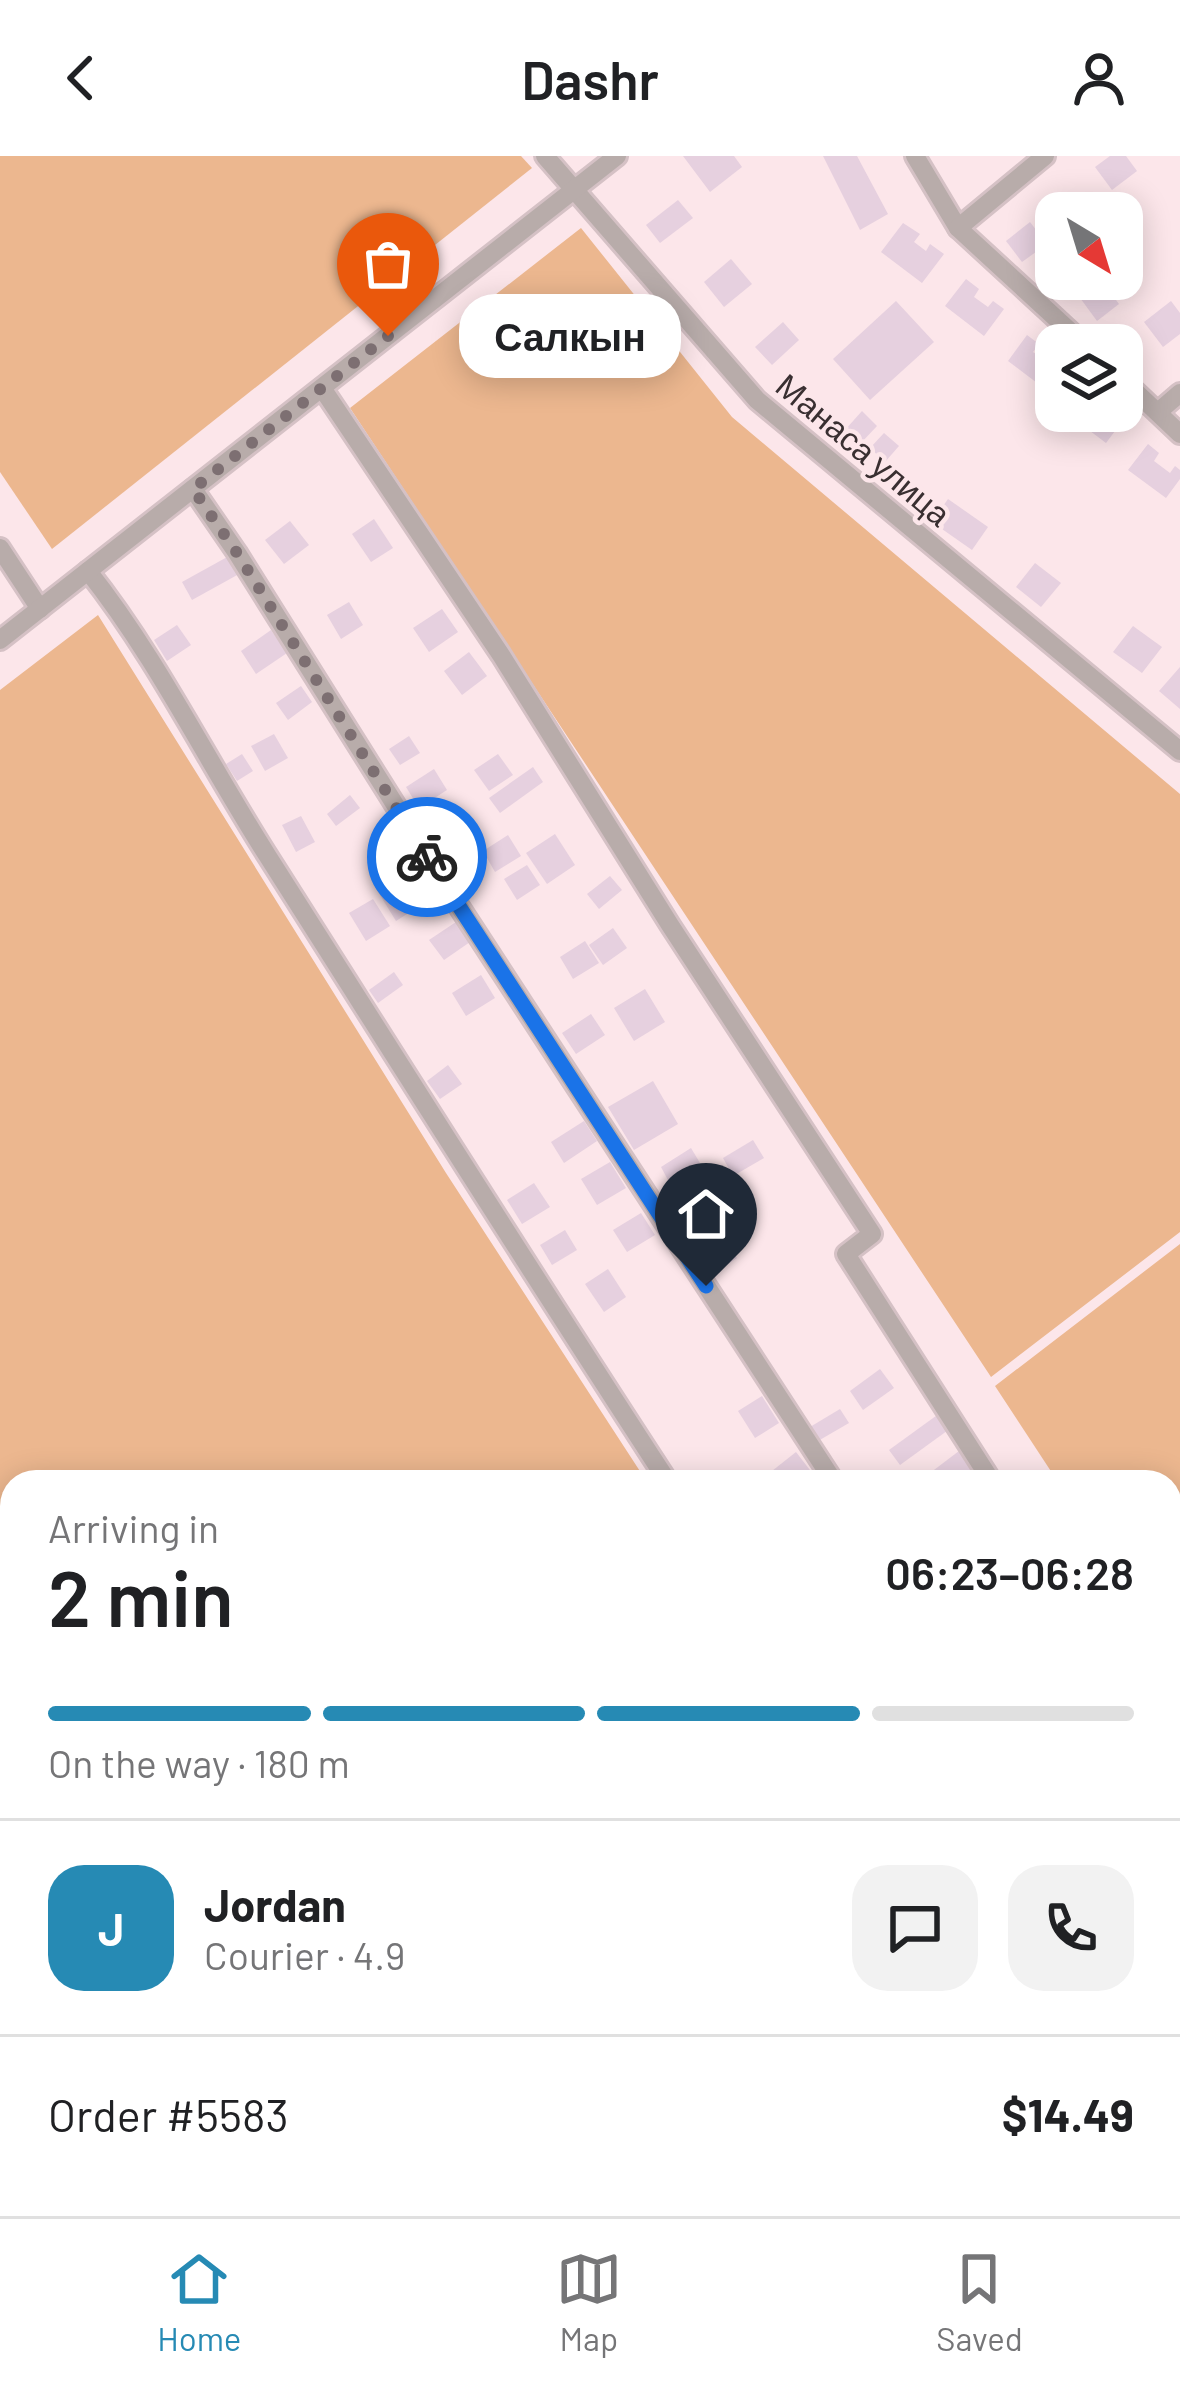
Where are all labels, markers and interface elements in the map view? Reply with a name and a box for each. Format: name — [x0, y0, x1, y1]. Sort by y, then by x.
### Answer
icon: back — [48, 45, 114, 111]
icon: person — [1066, 45, 1132, 111]
text: Dashr — [521, 46, 659, 111]
north arrow — [1035, 192, 1143, 300]
map controls — [1035, 192, 1143, 432]
pin — [337, 213, 439, 336]
icon: bag — [355, 231, 421, 297]
callout: Салкын — [460, 294, 682, 378]
text: Салкын — [494, 312, 646, 359]
button: layers — [1035, 324, 1143, 432]
street label: Манаса улица — [769, 365, 960, 534]
courier — [367, 797, 487, 917]
icon: bike — [394, 824, 460, 890]
pin — [655, 1163, 757, 1286]
icon: home — [673, 1181, 739, 1247]
text: Arriving in — [48, 1504, 219, 1551]
text: 06:23–06:28 — [885, 1545, 1134, 1599]
text: 2 min — [48, 1549, 234, 1643]
text: On the way · 180 m — [48, 1739, 350, 1786]
button: chat — [852, 1865, 978, 1991]
button: phone — [1008, 1865, 1134, 1991]
text: Jordan — [204, 1877, 346, 1931]
text: J — [98, 1901, 124, 1955]
text: Courier · 4.9 — [204, 1931, 405, 1978]
text: Order #5583 — [48, 2087, 289, 2141]
text: $14.49 — [1002, 2087, 1134, 2141]
tab: Home — [157, 2246, 241, 2358]
tab: Map — [556, 2246, 622, 2358]
tab: Saved — [936, 2246, 1023, 2358]

